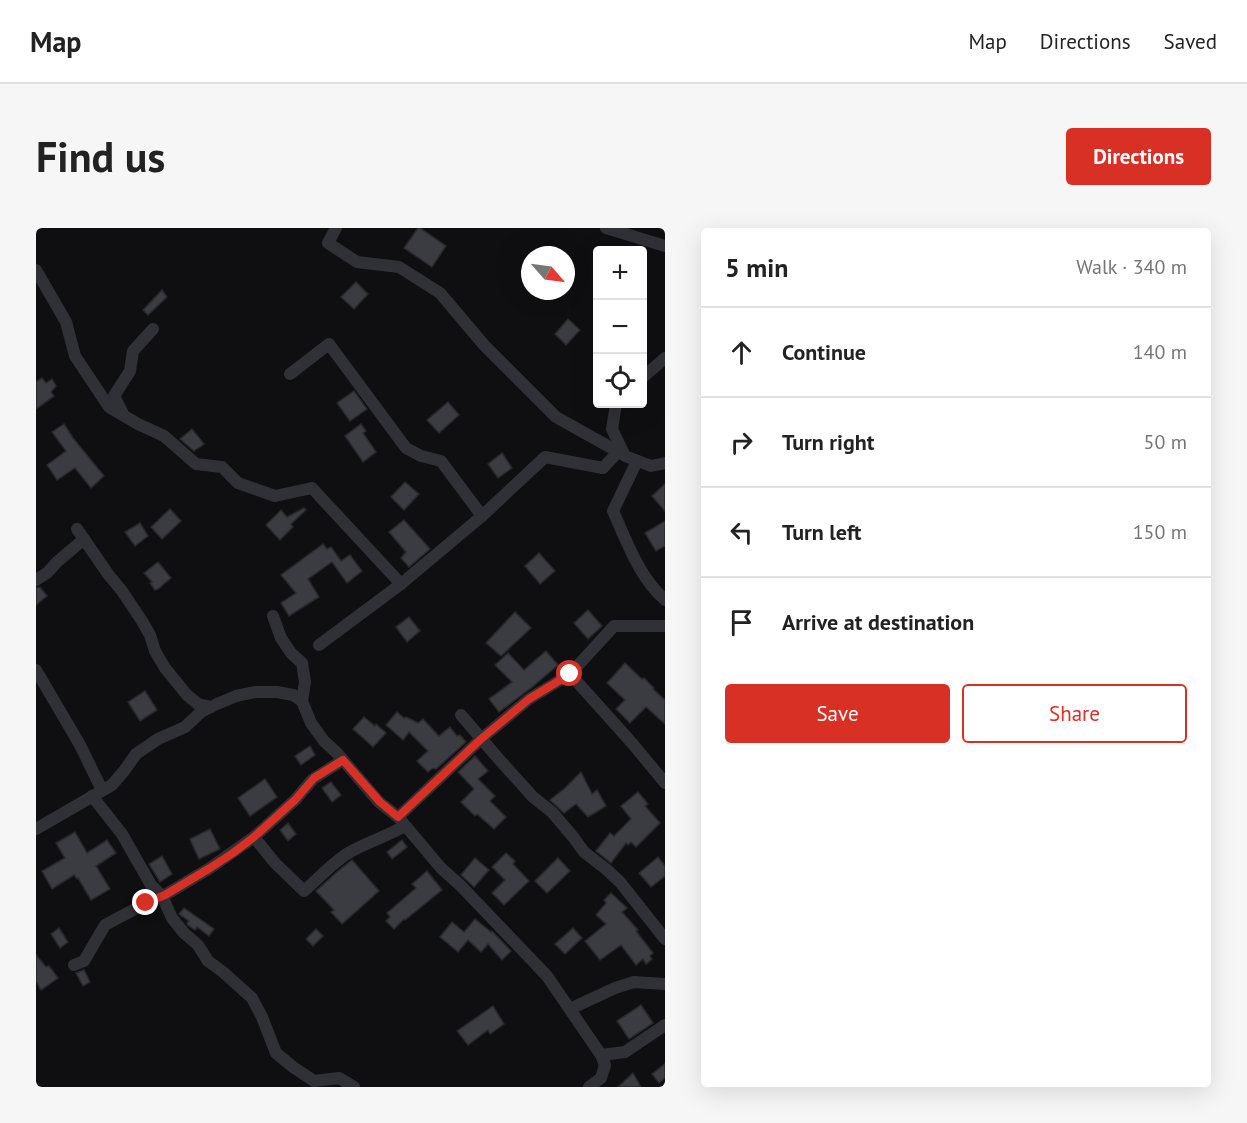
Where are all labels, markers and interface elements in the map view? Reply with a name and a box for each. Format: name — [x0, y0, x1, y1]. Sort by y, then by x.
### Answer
text: Map — [30, 23, 81, 60]
text: Map — [968, 28, 1007, 55]
text: Directions — [1040, 28, 1131, 55]
text: Saved — [1164, 28, 1217, 55]
button: Directions — [1066, 128, 1211, 185]
text: Find us — [36, 129, 165, 184]
north arrow — [521, 246, 575, 300]
map controls — [593, 246, 647, 408]
button: + — [593, 246, 647, 300]
text: 5 min — [725, 251, 788, 284]
text: Walk · 340 m — [1076, 254, 1187, 280]
button: − — [593, 300, 647, 354]
icon: ahead — [725, 336, 758, 369]
text: Continue — [782, 338, 866, 366]
text: 140 m — [1133, 339, 1187, 365]
button: locate — [593, 354, 647, 408]
icon: right — [725, 426, 758, 459]
text: Turn right — [782, 428, 874, 456]
text: 50 m — [1144, 429, 1187, 455]
icon: left — [725, 516, 758, 549]
text: Turn left — [782, 518, 862, 546]
text: 150 m — [1133, 519, 1187, 545]
icon: arrive — [725, 606, 758, 639]
text: Arrive at destination — [782, 608, 974, 636]
route start — [556, 660, 582, 686]
button: Save — [725, 684, 950, 743]
button: Share — [962, 684, 1187, 743]
route end — [132, 889, 158, 915]

